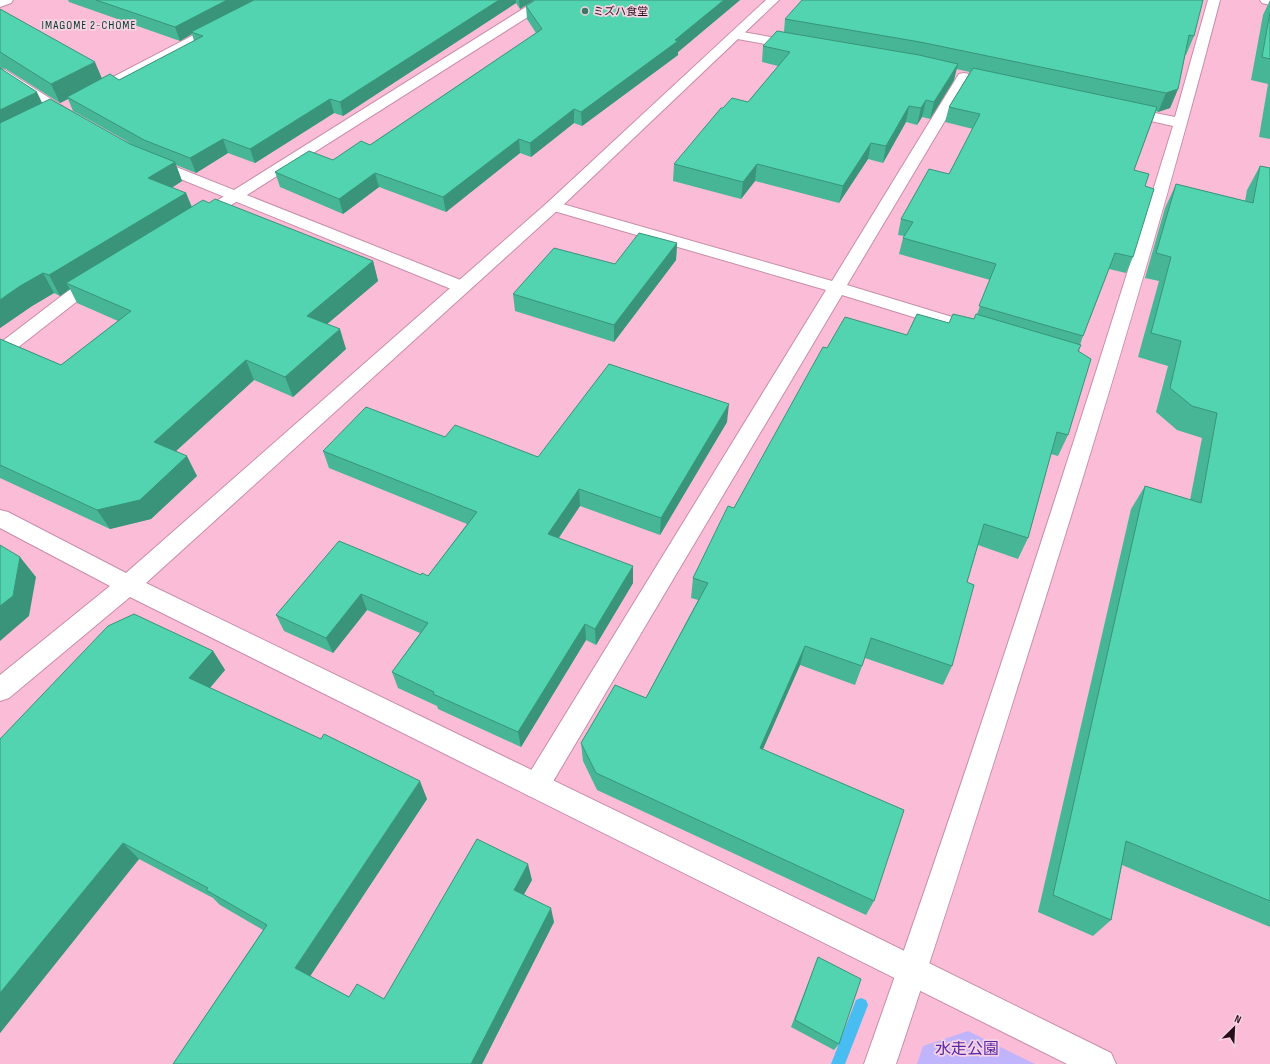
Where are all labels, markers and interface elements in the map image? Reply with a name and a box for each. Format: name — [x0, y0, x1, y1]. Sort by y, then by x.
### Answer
place label: ミズハ食堂 — [593, 5, 648, 18]
marker: ミズハ食堂 — [580, 6, 590, 16]
district label: IMAGOME 2-CHOME — [42, 18, 136, 33]
north arrow — [1214, 1008, 1254, 1048]
text: N — [1233, 1012, 1243, 1027]
park label: 水走公園 — [935, 1040, 999, 1059]

